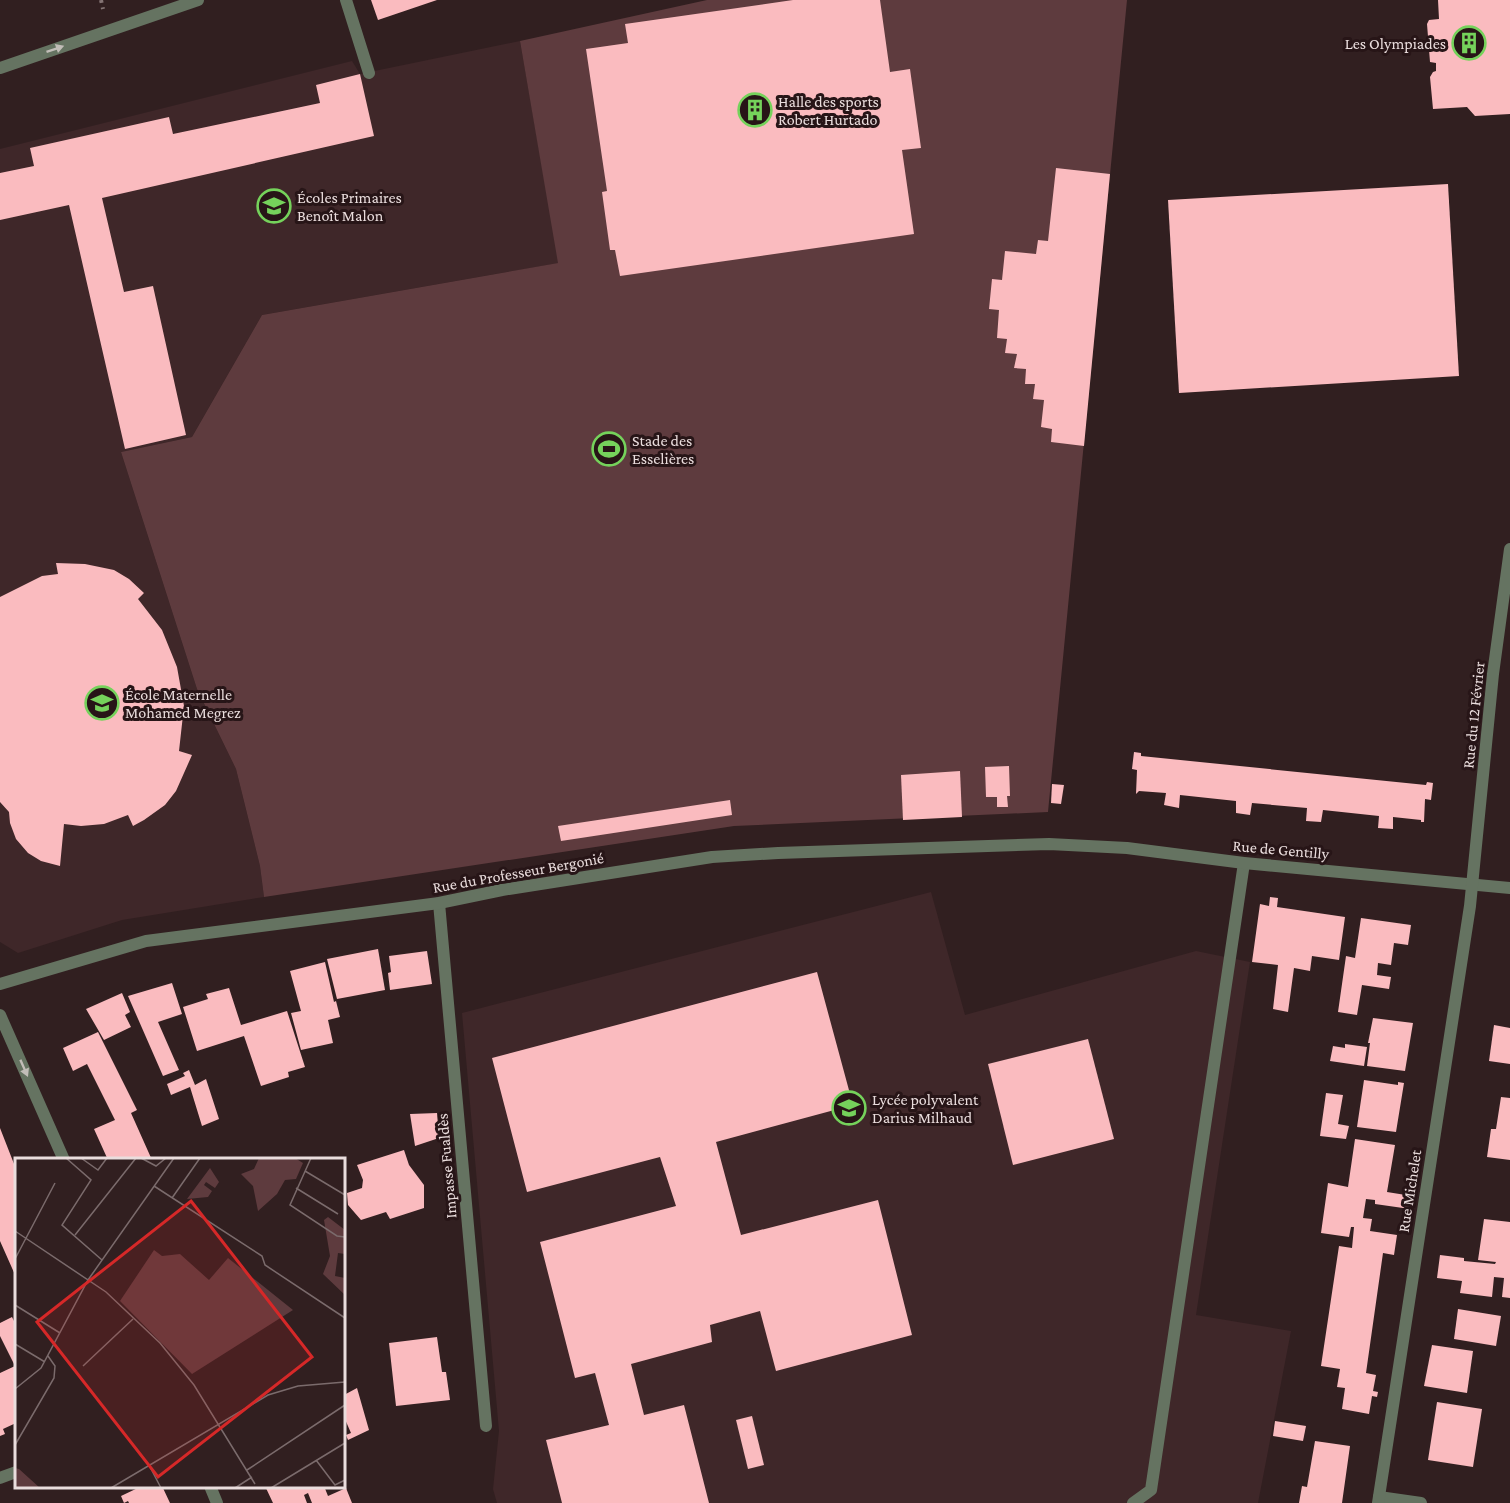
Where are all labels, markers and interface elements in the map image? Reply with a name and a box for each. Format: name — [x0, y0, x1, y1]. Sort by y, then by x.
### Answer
building icon: Les Olympiades — [1451, 25, 1487, 61]
place label: Les Olympiades — [1345, 35, 1446, 53]
one-way arrow — [47, 44, 65, 54]
building icon: Halle des sports Robert Hurtado — [737, 92, 773, 128]
place label: Halle des sports Robert Hurtado — [778, 93, 879, 128]
school or university icon: Écoles Primaires Benoît Malon — [256, 188, 292, 224]
place label: Écoles Primaires Benoît Malon — [297, 189, 402, 224]
sports icon: Stade des Esselières — [591, 431, 627, 467]
place label: Stade des Esselières — [632, 432, 694, 467]
street label: Rue du 12 Février — [1459, 660, 1488, 769]
school or university icon: École Maternelle Mohamed Megrez — [84, 685, 120, 721]
place label: École Maternelle Mohamed Megrez — [125, 686, 241, 722]
street label: Rue de Gentilly — [1232, 837, 1330, 863]
street label: Rue du Professeur Bergonié — [431, 849, 605, 897]
one-way arrow — [19, 1060, 29, 1078]
school or university icon: Lycée polyvalent Darius Milhaud — [831, 1090, 867, 1126]
place label: Lycée polyvalent Darius Milhaud — [872, 1091, 979, 1126]
street label: Impasse Fualdès — [433, 1113, 461, 1219]
street label: Rue Michelet — [1395, 1148, 1425, 1234]
inset map — [15, 1158, 345, 1488]

